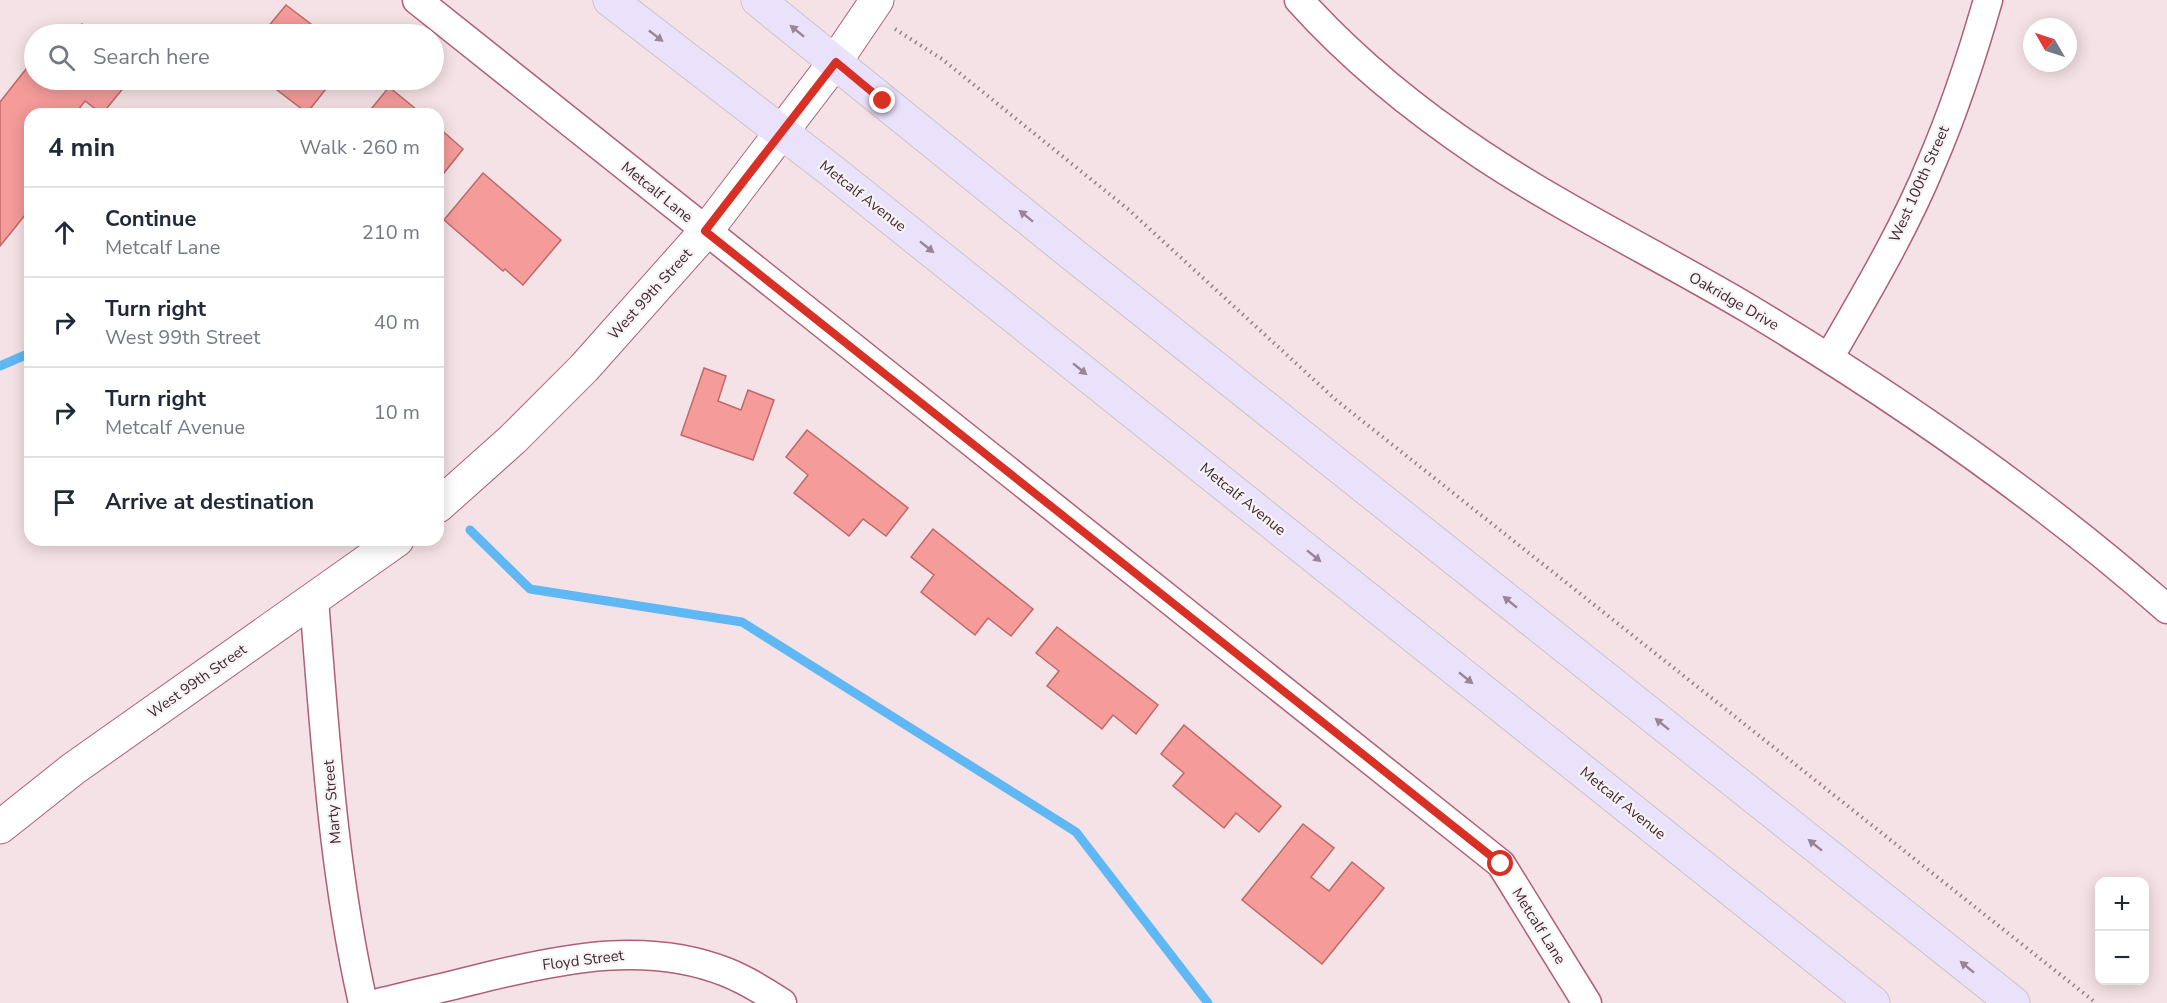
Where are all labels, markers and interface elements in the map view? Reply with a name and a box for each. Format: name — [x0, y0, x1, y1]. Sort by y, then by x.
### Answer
north arrow — [2023, 18, 2077, 72]
search box — [24, 24, 444, 90]
one-way arrow — [789, 25, 805, 38]
one-way arrow — [648, 29, 664, 42]
icon: search — [45, 41, 78, 74]
text: Search here — [93, 42, 210, 72]
route end — [869, 87, 895, 113]
street label: West 100th Street — [1884, 122, 1954, 245]
text: 4 min — [48, 130, 115, 165]
text: Walk · 260 m — [300, 134, 420, 161]
street label: Metcalf Avenue — [815, 156, 911, 236]
street label: Metcalf Lane — [617, 157, 697, 227]
text: Continue — [105, 204, 196, 234]
one-way arrow — [1018, 210, 1033, 222]
icon: ahead — [48, 216, 81, 249]
text: 210 m — [362, 219, 420, 246]
text: Metcalf Lane — [105, 234, 220, 261]
one-way arrow — [920, 241, 935, 253]
street label: West 99th Street — [604, 244, 697, 344]
street label: Oakridge Drive — [1685, 267, 1783, 335]
text: Turn right — [105, 294, 206, 324]
icon: right — [48, 306, 81, 339]
text: 40 m — [374, 309, 420, 336]
text: West 99th Street — [105, 324, 260, 351]
one-way arrow — [1072, 362, 1087, 374]
text: Turn right — [105, 384, 206, 414]
icon: right — [48, 396, 81, 429]
text: 10 m — [374, 399, 420, 426]
text: Metcalf Avenue — [105, 414, 245, 441]
street label: Metcalf Avenue — [1196, 458, 1290, 540]
icon: arrive — [48, 486, 81, 519]
text: Arrive at destination — [105, 487, 314, 517]
one-way arrow — [1306, 550, 1322, 563]
one-way arrow — [1502, 596, 1518, 609]
street label: West 99th Street — [144, 639, 251, 723]
one-way arrow — [1459, 671, 1474, 683]
one-way arrow — [1655, 718, 1670, 730]
street label: Marty Street — [318, 758, 346, 845]
street label: Metcalf Avenue — [1576, 762, 1670, 844]
one-way arrow — [1807, 839, 1823, 852]
route start — [1487, 850, 1513, 876]
map controls — [2095, 877, 2149, 985]
button: + — [2095, 877, 2149, 931]
street label: Metcalf Lane — [1508, 884, 1570, 968]
button: − — [2095, 931, 2149, 985]
street label: Floyd Street — [541, 945, 626, 975]
one-way arrow — [1960, 961, 1975, 973]

